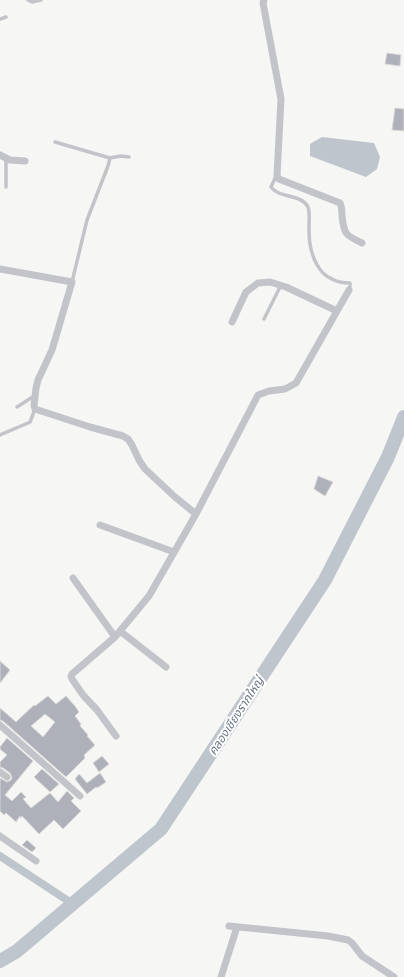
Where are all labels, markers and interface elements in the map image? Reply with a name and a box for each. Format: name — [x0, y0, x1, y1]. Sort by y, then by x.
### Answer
water label: คลองเชียงรากใหญ่ — [205, 673, 268, 758]

